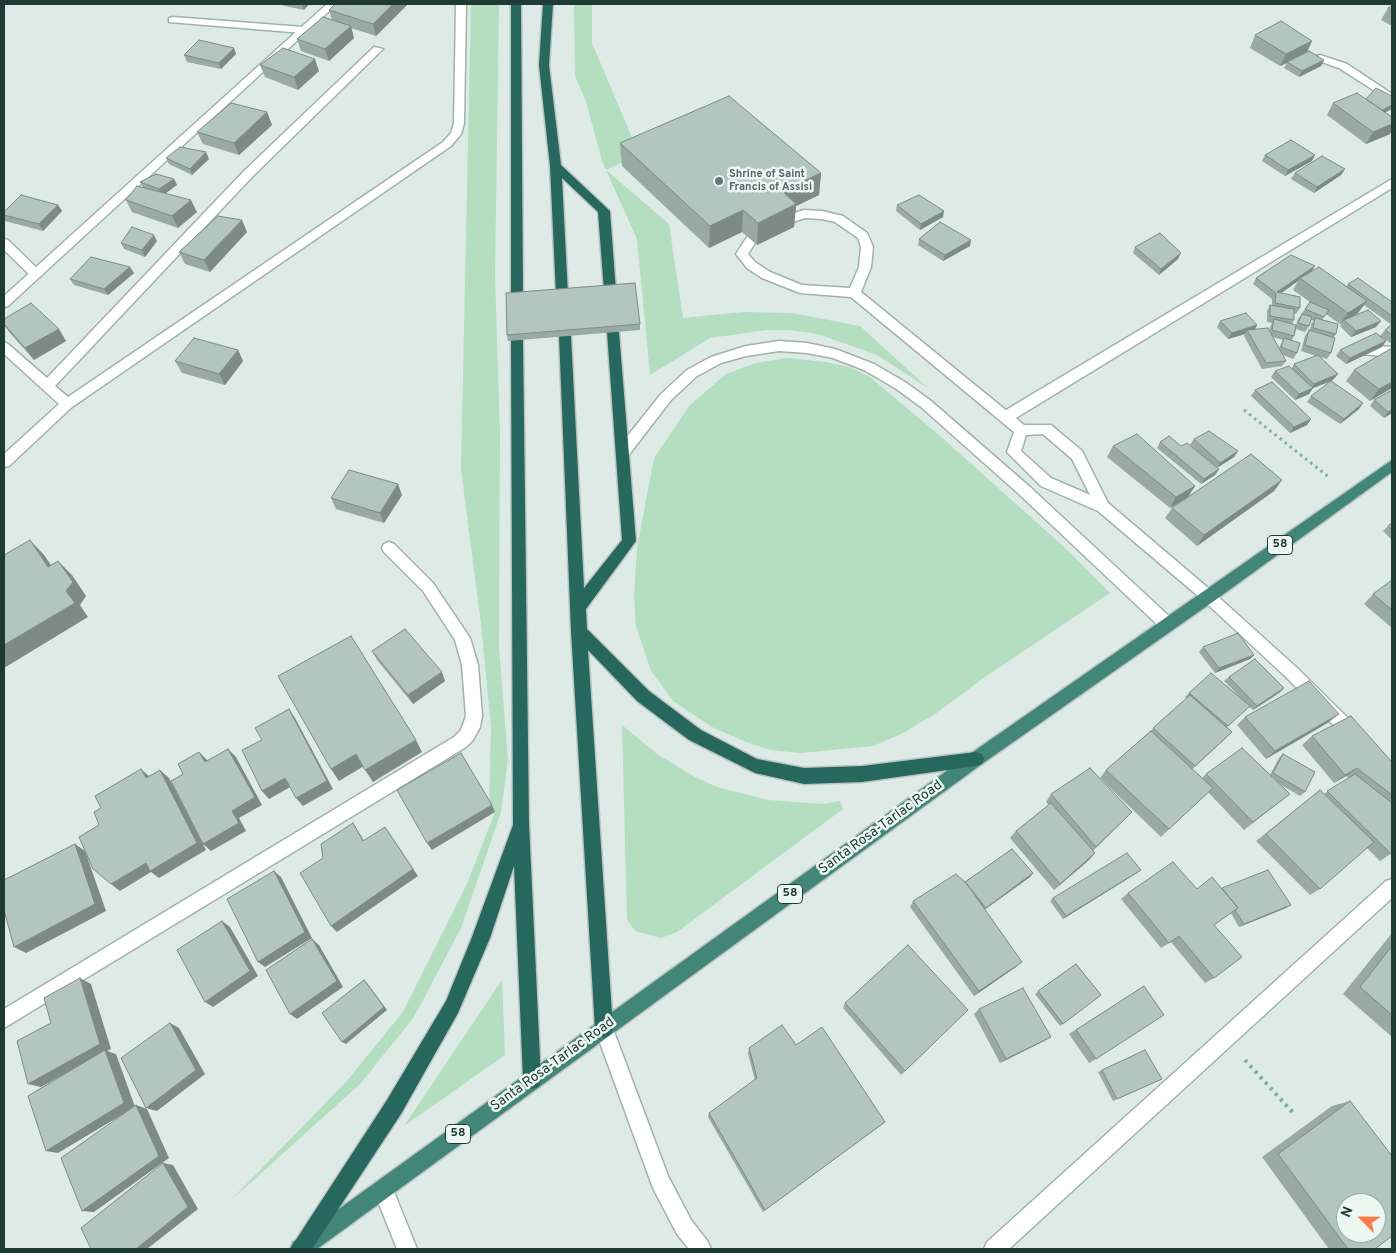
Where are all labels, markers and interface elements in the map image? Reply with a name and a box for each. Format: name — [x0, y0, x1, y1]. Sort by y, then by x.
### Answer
place label: Shrine of Saint Francis of Assisi — [729, 168, 812, 194]
marker: Shrine of Saint Francis of Assisi — [713, 175, 725, 187]
road number: 58 — [1268, 536, 1292, 554]
street label: Santa Rosa-Tarlac Road — [816, 777, 946, 879]
road number: 58 — [778, 884, 802, 904]
street label: Santa Rosa-Tarlac Road — [488, 1014, 618, 1116]
road number: 58 — [446, 1124, 470, 1144]
north arrow — [1336, 1193, 1386, 1243]
text: N — [1338, 1204, 1357, 1220]

